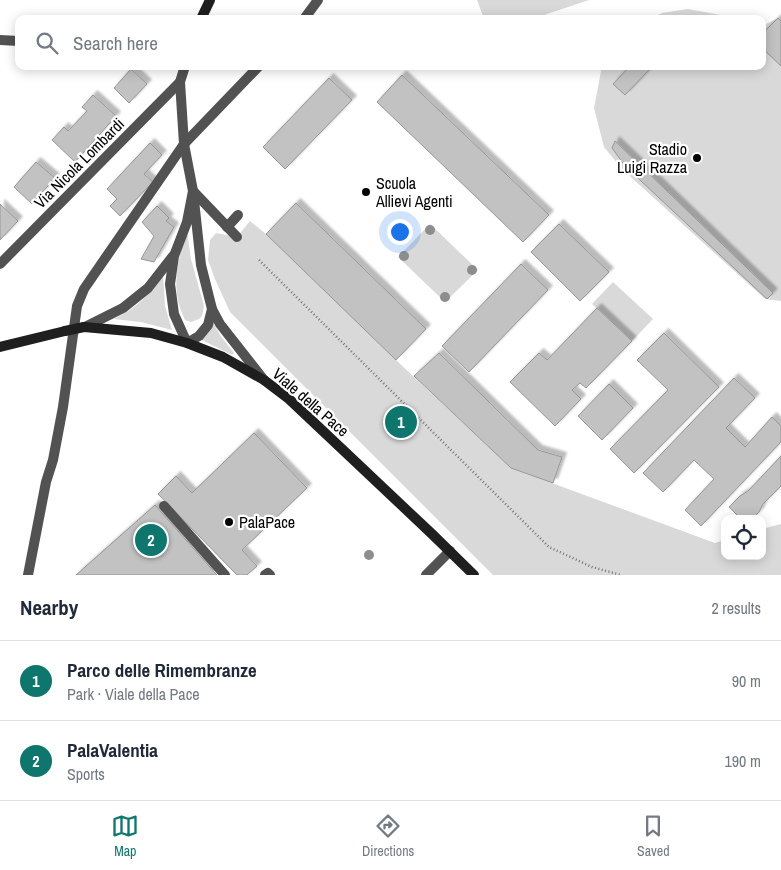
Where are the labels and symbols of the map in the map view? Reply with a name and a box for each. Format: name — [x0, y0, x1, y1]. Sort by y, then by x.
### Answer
street label: Via Nicola Lombardi — [29, 113, 129, 213]
place label: Stadio Luigi Razza — [617, 138, 688, 178]
marker: Stadio Luigi Razza — [691, 152, 703, 164]
place label: Scuola Allievi Agenti — [375, 172, 453, 212]
marker: Scuola Allievi Agenti — [360, 186, 372, 198]
your location — [387, 219, 413, 245]
street label: Viale della Pace — [268, 363, 354, 441]
pin: 1 — [385, 403, 417, 441]
place label: PalaPace — [239, 511, 295, 533]
marker: PalaPace — [223, 516, 235, 528]
pin: 2 — [135, 521, 167, 559]

